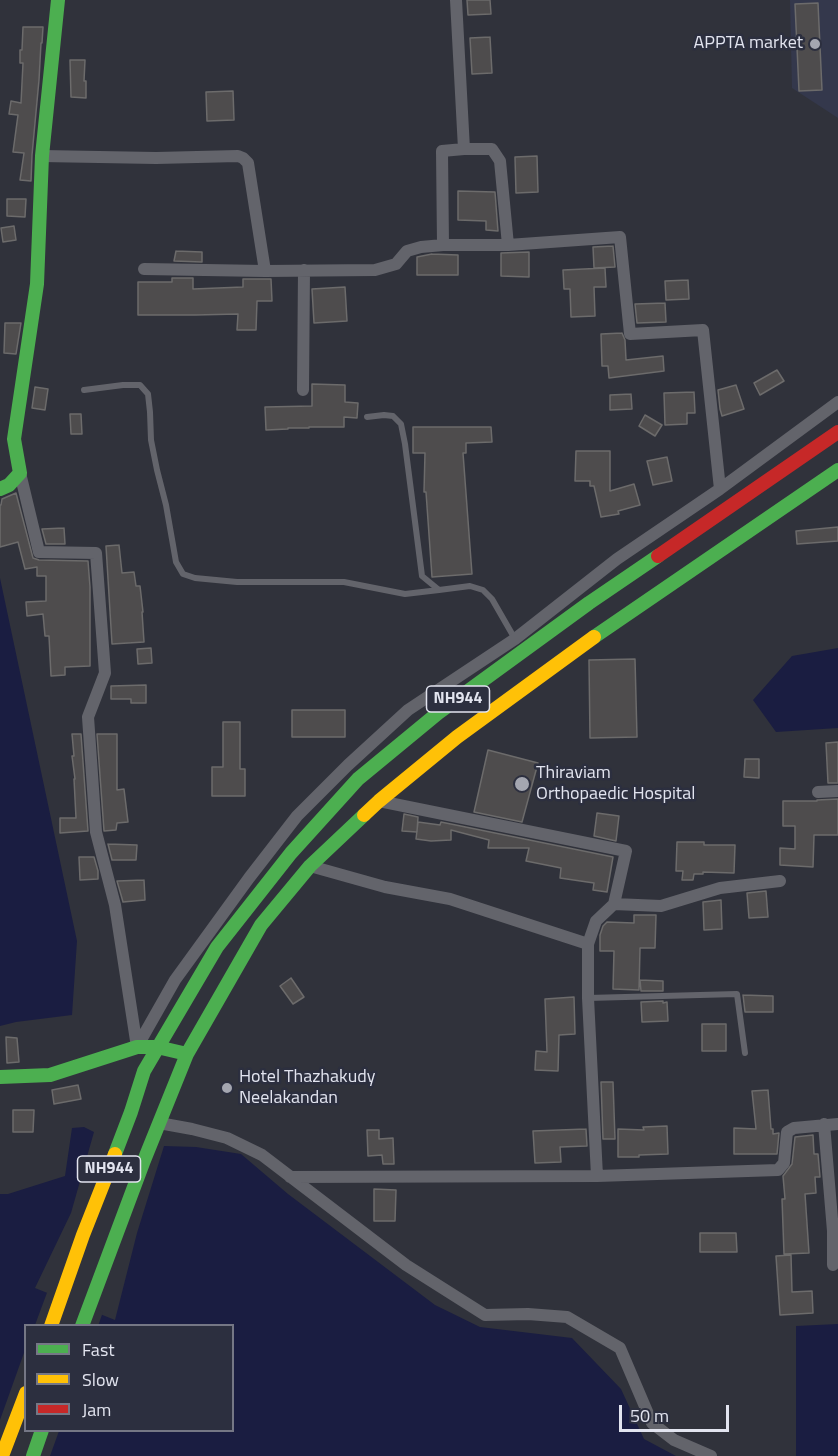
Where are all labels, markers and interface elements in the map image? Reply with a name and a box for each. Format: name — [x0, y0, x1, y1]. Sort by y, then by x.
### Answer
place label: APPTA market — [694, 33, 803, 55]
marker: APPTA market — [808, 37, 822, 51]
road number: NH944 — [426, 686, 490, 712]
place label: Thiraviam Orthopaedic Hospital — [536, 763, 695, 806]
marker: Thiraviam Orthopaedic Hospital — [513, 775, 531, 793]
place label: Hotel Thazhakudy Neelakandan — [239, 1067, 375, 1110]
marker: Hotel Thazhakudy Neelakandan — [220, 1081, 234, 1095]
road number: NH944 — [78, 1156, 140, 1182]
legend — [24, 1324, 234, 1432]
text: Fast — [82, 1336, 115, 1363]
text: Slow — [82, 1366, 119, 1393]
scale bar — [622, 1393, 732, 1431]
text: Jam — [82, 1396, 111, 1423]
text: 50 m — [630, 1402, 669, 1429]

